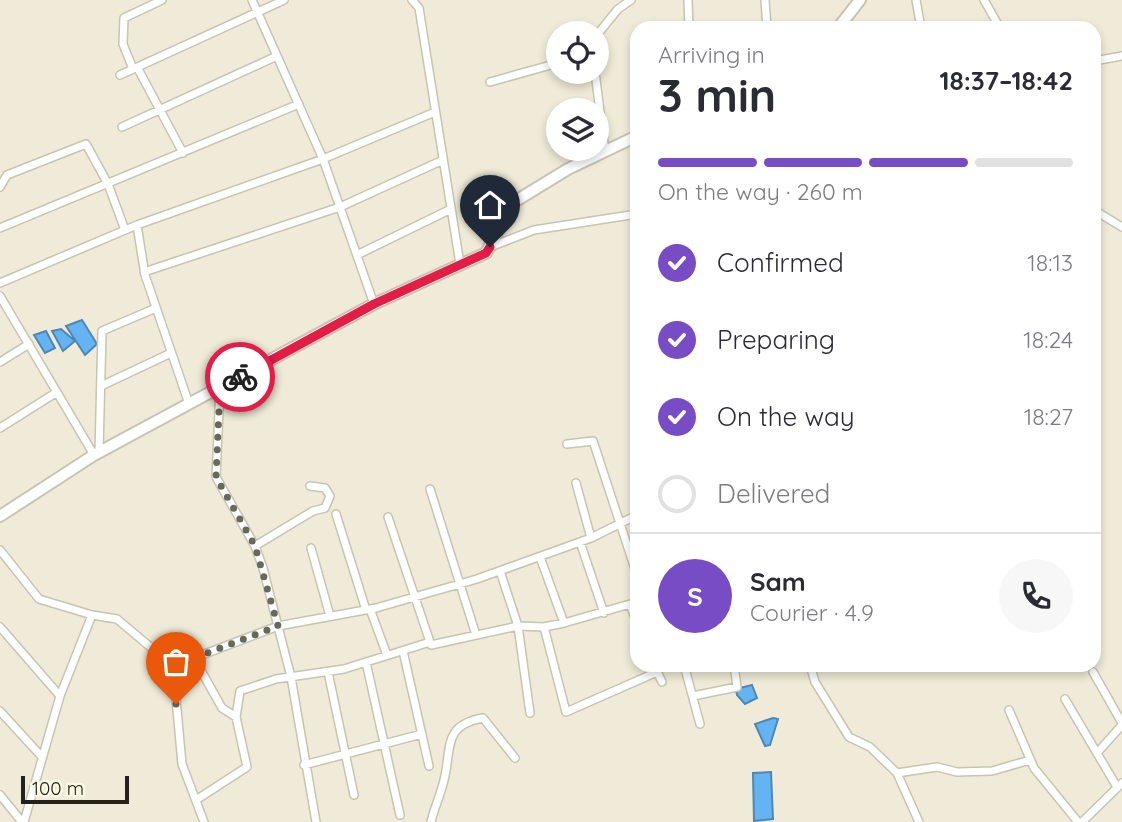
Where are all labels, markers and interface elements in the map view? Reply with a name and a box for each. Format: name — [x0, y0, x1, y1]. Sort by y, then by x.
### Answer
map controls — [546, 21, 609, 161]
button: locate — [546, 21, 609, 84]
text: Arriving in — [658, 40, 765, 69]
text: 18:37–18:42 — [939, 64, 1073, 97]
text: 3 min — [658, 66, 776, 124]
button: layers — [546, 98, 609, 161]
pin — [460, 175, 520, 247]
text: On the way · 260 m — [658, 177, 863, 206]
icon: home — [471, 186, 509, 224]
icon: check — [658, 244, 696, 282]
text: Confirmed — [717, 246, 844, 279]
text: 18:13 — [1027, 248, 1073, 277]
icon: check — [658, 321, 696, 359]
text: Preparing — [717, 323, 835, 356]
text: 18:24 — [1023, 325, 1073, 354]
courier — [205, 342, 275, 412]
icon: bike — [221, 358, 259, 396]
icon: check — [658, 398, 696, 436]
text: On the way — [717, 400, 855, 433]
text: 18:27 — [1024, 402, 1073, 431]
text: Delivered — [717, 477, 830, 510]
button: phone — [999, 559, 1073, 633]
text: Sam — [750, 565, 806, 598]
text: S — [687, 580, 703, 613]
text: Courier · 4.9 — [750, 598, 874, 627]
pin — [146, 632, 206, 704]
icon: bag — [157, 643, 195, 681]
scale bar — [21, 773, 130, 805]
text: 100 m — [32, 776, 84, 800]

